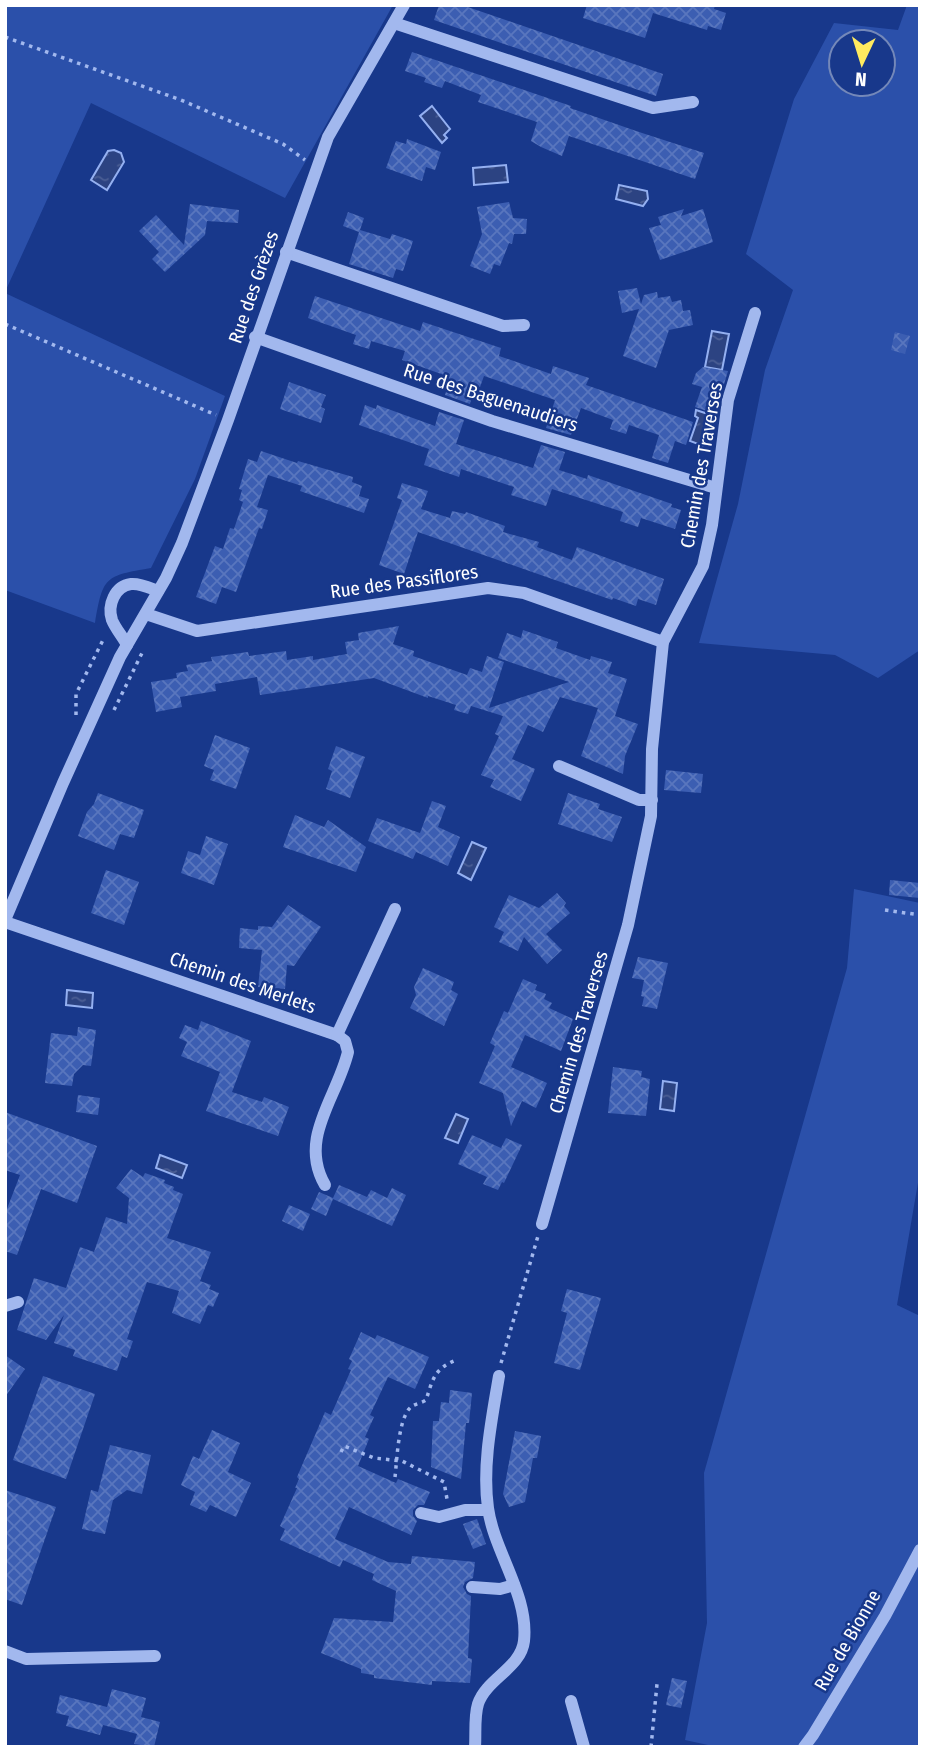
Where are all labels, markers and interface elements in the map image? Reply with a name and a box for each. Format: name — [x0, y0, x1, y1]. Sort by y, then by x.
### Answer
north arrow — [827, 28, 897, 98]
text: N — [854, 68, 867, 91]
street label: Rue des Grèzes — [223, 228, 283, 346]
street label: Rue des Baguenaudiers — [401, 358, 581, 437]
street label: Chemin des Traverses — [676, 380, 727, 550]
street label: Rue des Passiflores — [329, 560, 480, 603]
street label: Chemin des Merlets — [167, 947, 319, 1018]
street label: Chemin des Traverses — [544, 948, 613, 1116]
street label: Rue de Bionne — [809, 1586, 886, 1695]

